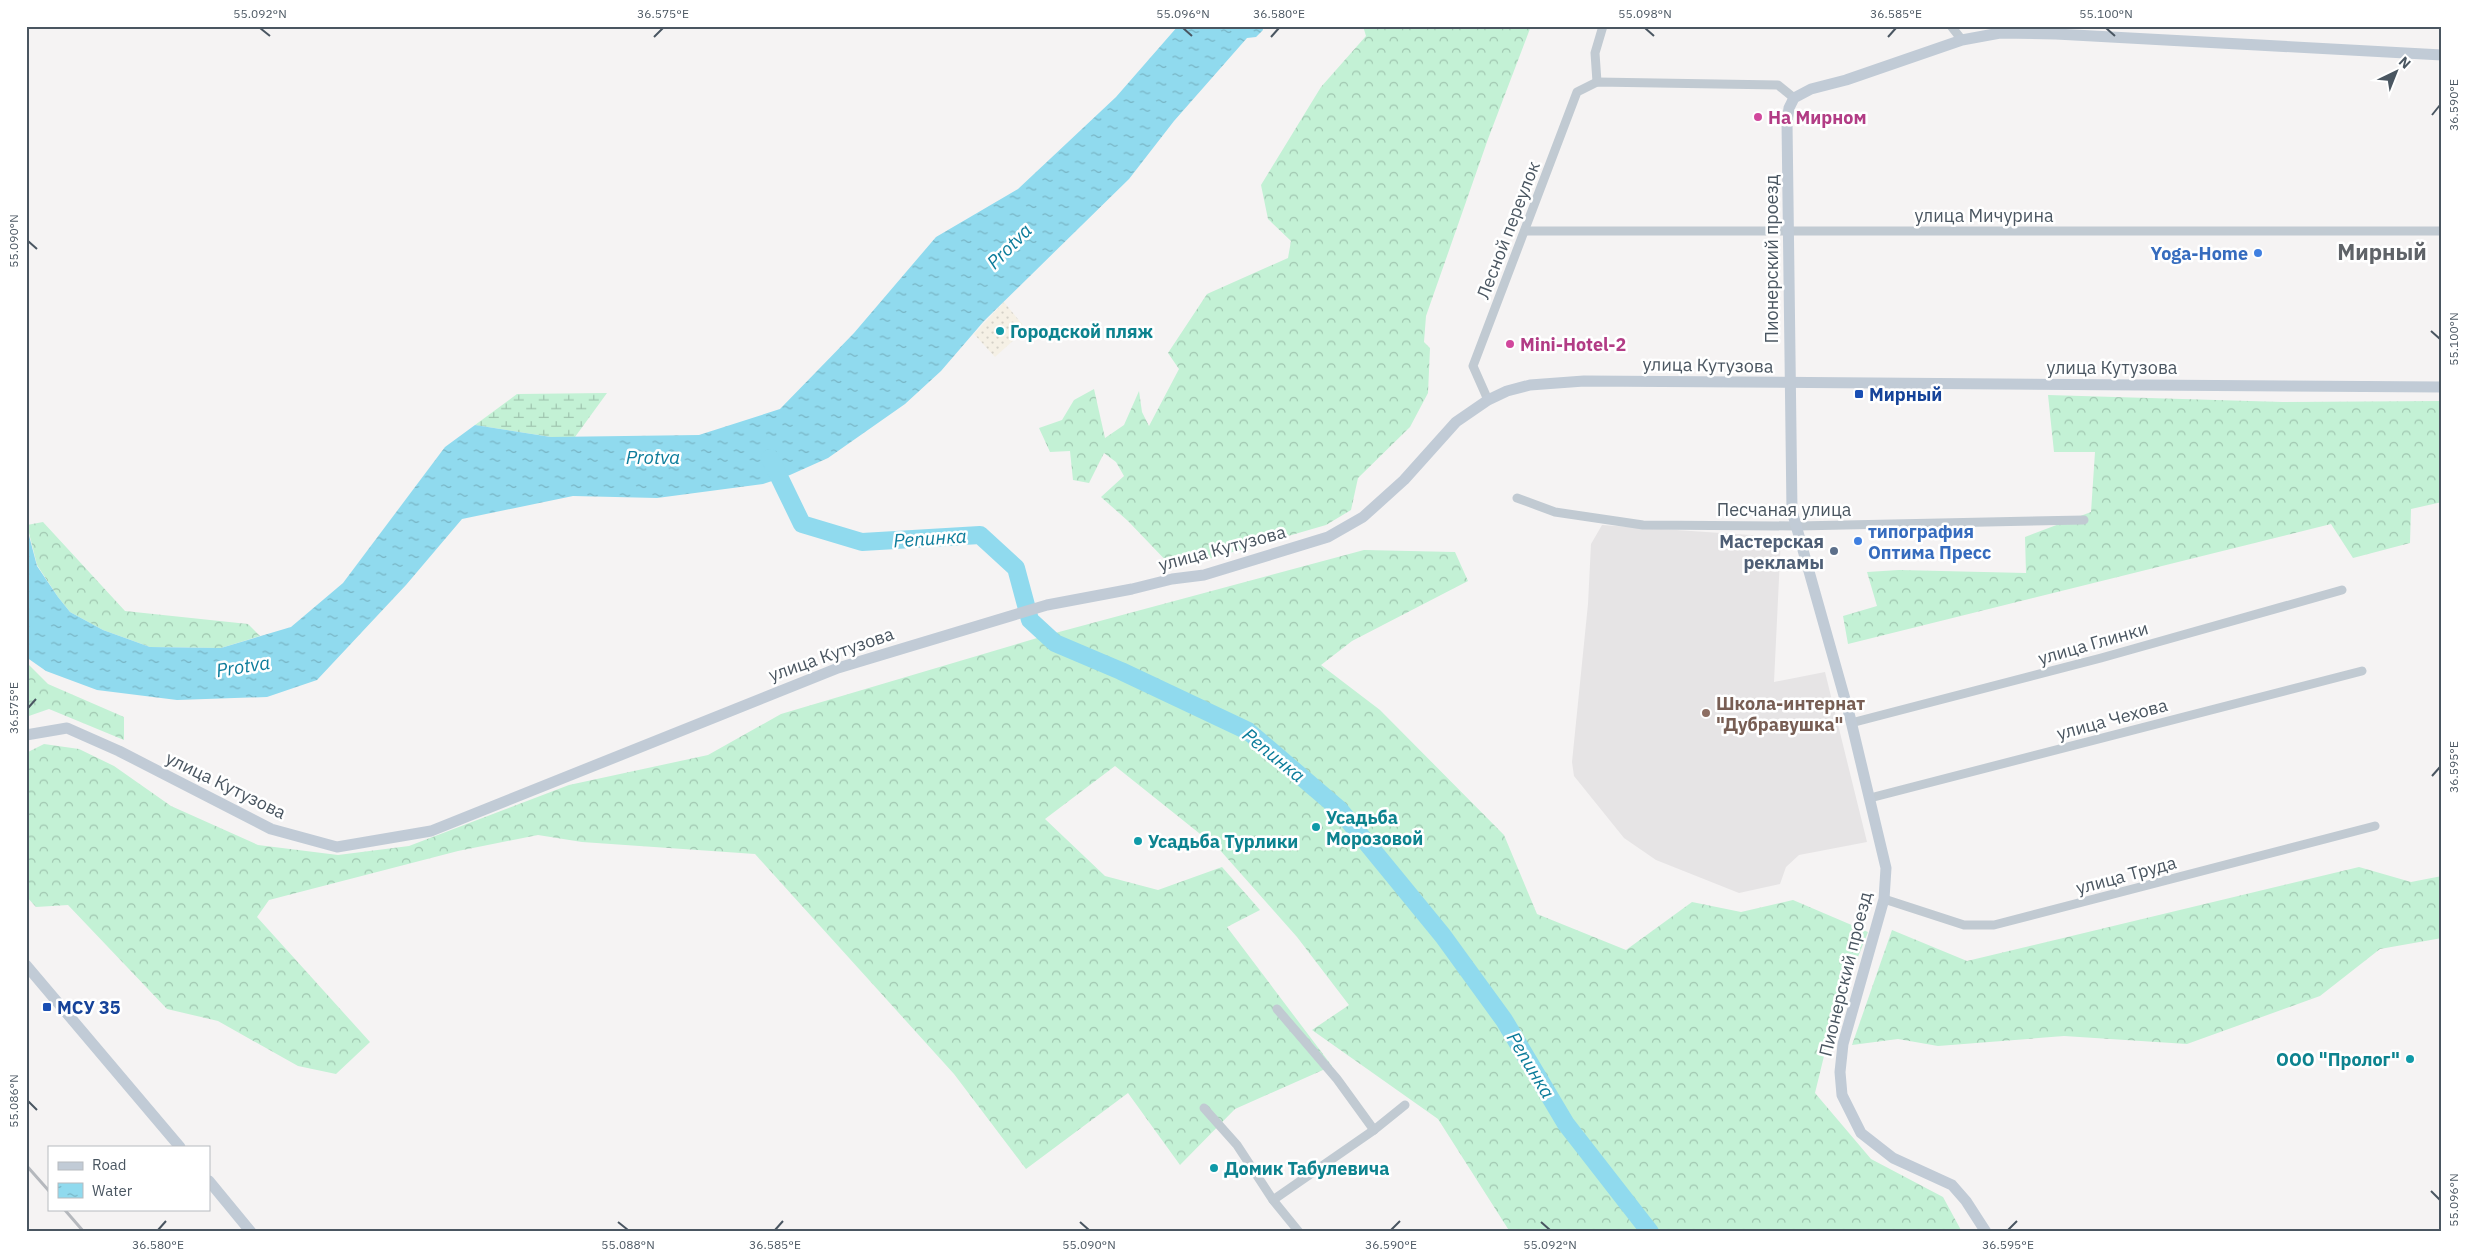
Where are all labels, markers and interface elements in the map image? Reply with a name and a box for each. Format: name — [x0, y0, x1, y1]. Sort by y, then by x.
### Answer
text: 55.092°N — [233, 6, 287, 21]
text: 36.575°E — [637, 6, 689, 21]
text: 55.096°N — [1156, 6, 1210, 21]
text: 36.580°E — [1253, 6, 1305, 21]
text: 55.098°N — [1618, 6, 1672, 21]
text: 36.585°E — [1870, 6, 1922, 21]
text: 55.100°N — [2079, 6, 2133, 21]
north arrow — [2370, 48, 2420, 98]
text: N — [2395, 52, 2415, 73]
text: 36.590°E — [2446, 79, 2461, 131]
place label: На Мирном — [1768, 106, 1866, 129]
marker: На Мирном — [1752, 111, 1764, 123]
street label: Лесной переулок — [1471, 158, 1545, 302]
street label: Пионерский проезд — [1760, 174, 1783, 343]
street label: улица Мичурина — [1914, 204, 2054, 227]
text: 55.090°N — [6, 214, 21, 268]
water label: Protva — [981, 218, 1037, 274]
district label: Мирный — [2337, 237, 2427, 266]
place label: Yoga-Home — [2151, 242, 2248, 265]
marker: Yoga-Home — [2252, 247, 2264, 259]
text: 55.100°N — [2446, 312, 2461, 366]
place label: Городской пляж — [1010, 320, 1153, 343]
marker: Городской пляж — [994, 325, 1006, 337]
place label: Mini-Hotel-2 — [1520, 333, 1626, 356]
marker: Mini-Hotel-2 — [1504, 338, 1516, 350]
street label: улица Кутузова — [1642, 352, 1774, 378]
street label: улица Кутузова — [2047, 356, 2178, 379]
place label: Мирный — [1869, 383, 1942, 406]
marker: Мирный — [1853, 388, 1865, 400]
water label: Protva — [626, 445, 680, 469]
street label: Песчаная улица — [1717, 498, 1852, 521]
street label: улица Кутузова — [1156, 520, 1289, 576]
place label: типография Оптима Пресс — [1868, 520, 1991, 564]
water label: Репинка — [893, 523, 967, 553]
place label: Мастерская рекламы — [1719, 530, 1824, 574]
marker: типография Оптима Пресс — [1852, 535, 1864, 547]
marker: Мастерская рекламы — [1828, 545, 1840, 557]
street label: улица Глинки — [2035, 616, 2151, 670]
street label: улица Кутузова — [765, 622, 897, 686]
water label: Protva — [214, 650, 272, 682]
text: 36.575°E — [6, 682, 21, 734]
place label: Школа-интернат "Дубравушка" — [1716, 692, 1865, 736]
street label: улица Чехова — [2054, 693, 2170, 745]
marker: Школа-интернат "Дубравушка" — [1700, 707, 1712, 719]
water label: Репинка — [1238, 723, 1310, 787]
text: 36.595°E — [2446, 741, 2461, 793]
street label: улица Кутузова — [162, 746, 290, 824]
place label: Усадьба Морозовой — [1326, 806, 1423, 850]
marker: Усадьба Морозовой — [1310, 821, 1322, 833]
place label: Усадьба Турлики — [1148, 830, 1298, 853]
marker: Усадьба Турлики — [1132, 835, 1144, 847]
street label: улица Труда — [2073, 850, 2179, 899]
street label: Пионерский проезд — [1813, 889, 1877, 1059]
place label: МСУ 35 — [57, 996, 121, 1019]
marker: МСУ 35 — [41, 1001, 53, 1013]
water label: Репинка — [1502, 1027, 1560, 1103]
place label: ООО "Пролог" — [2276, 1048, 2400, 1071]
marker: ООО "Пролог" — [2404, 1053, 2416, 1065]
text: 55.086°N — [6, 1074, 21, 1128]
legend — [48, 1146, 210, 1210]
text: Road — [92, 1155, 127, 1174]
place label: Домик Табулевича — [1224, 1157, 1389, 1180]
marker: Домик Табулевича — [1208, 1162, 1220, 1174]
text: 55.096°N — [2446, 1173, 2461, 1227]
text: Water — [92, 1181, 133, 1200]
text: 36.580°E — [132, 1237, 184, 1252]
text: 55.088°N — [601, 1237, 655, 1252]
text: 36.585°E — [749, 1237, 801, 1252]
text: 55.090°N — [1062, 1237, 1116, 1252]
text: 36.590°E — [1365, 1237, 1417, 1252]
text: 55.092°N — [1523, 1237, 1577, 1252]
text: 36.595°E — [1982, 1237, 2034, 1252]

